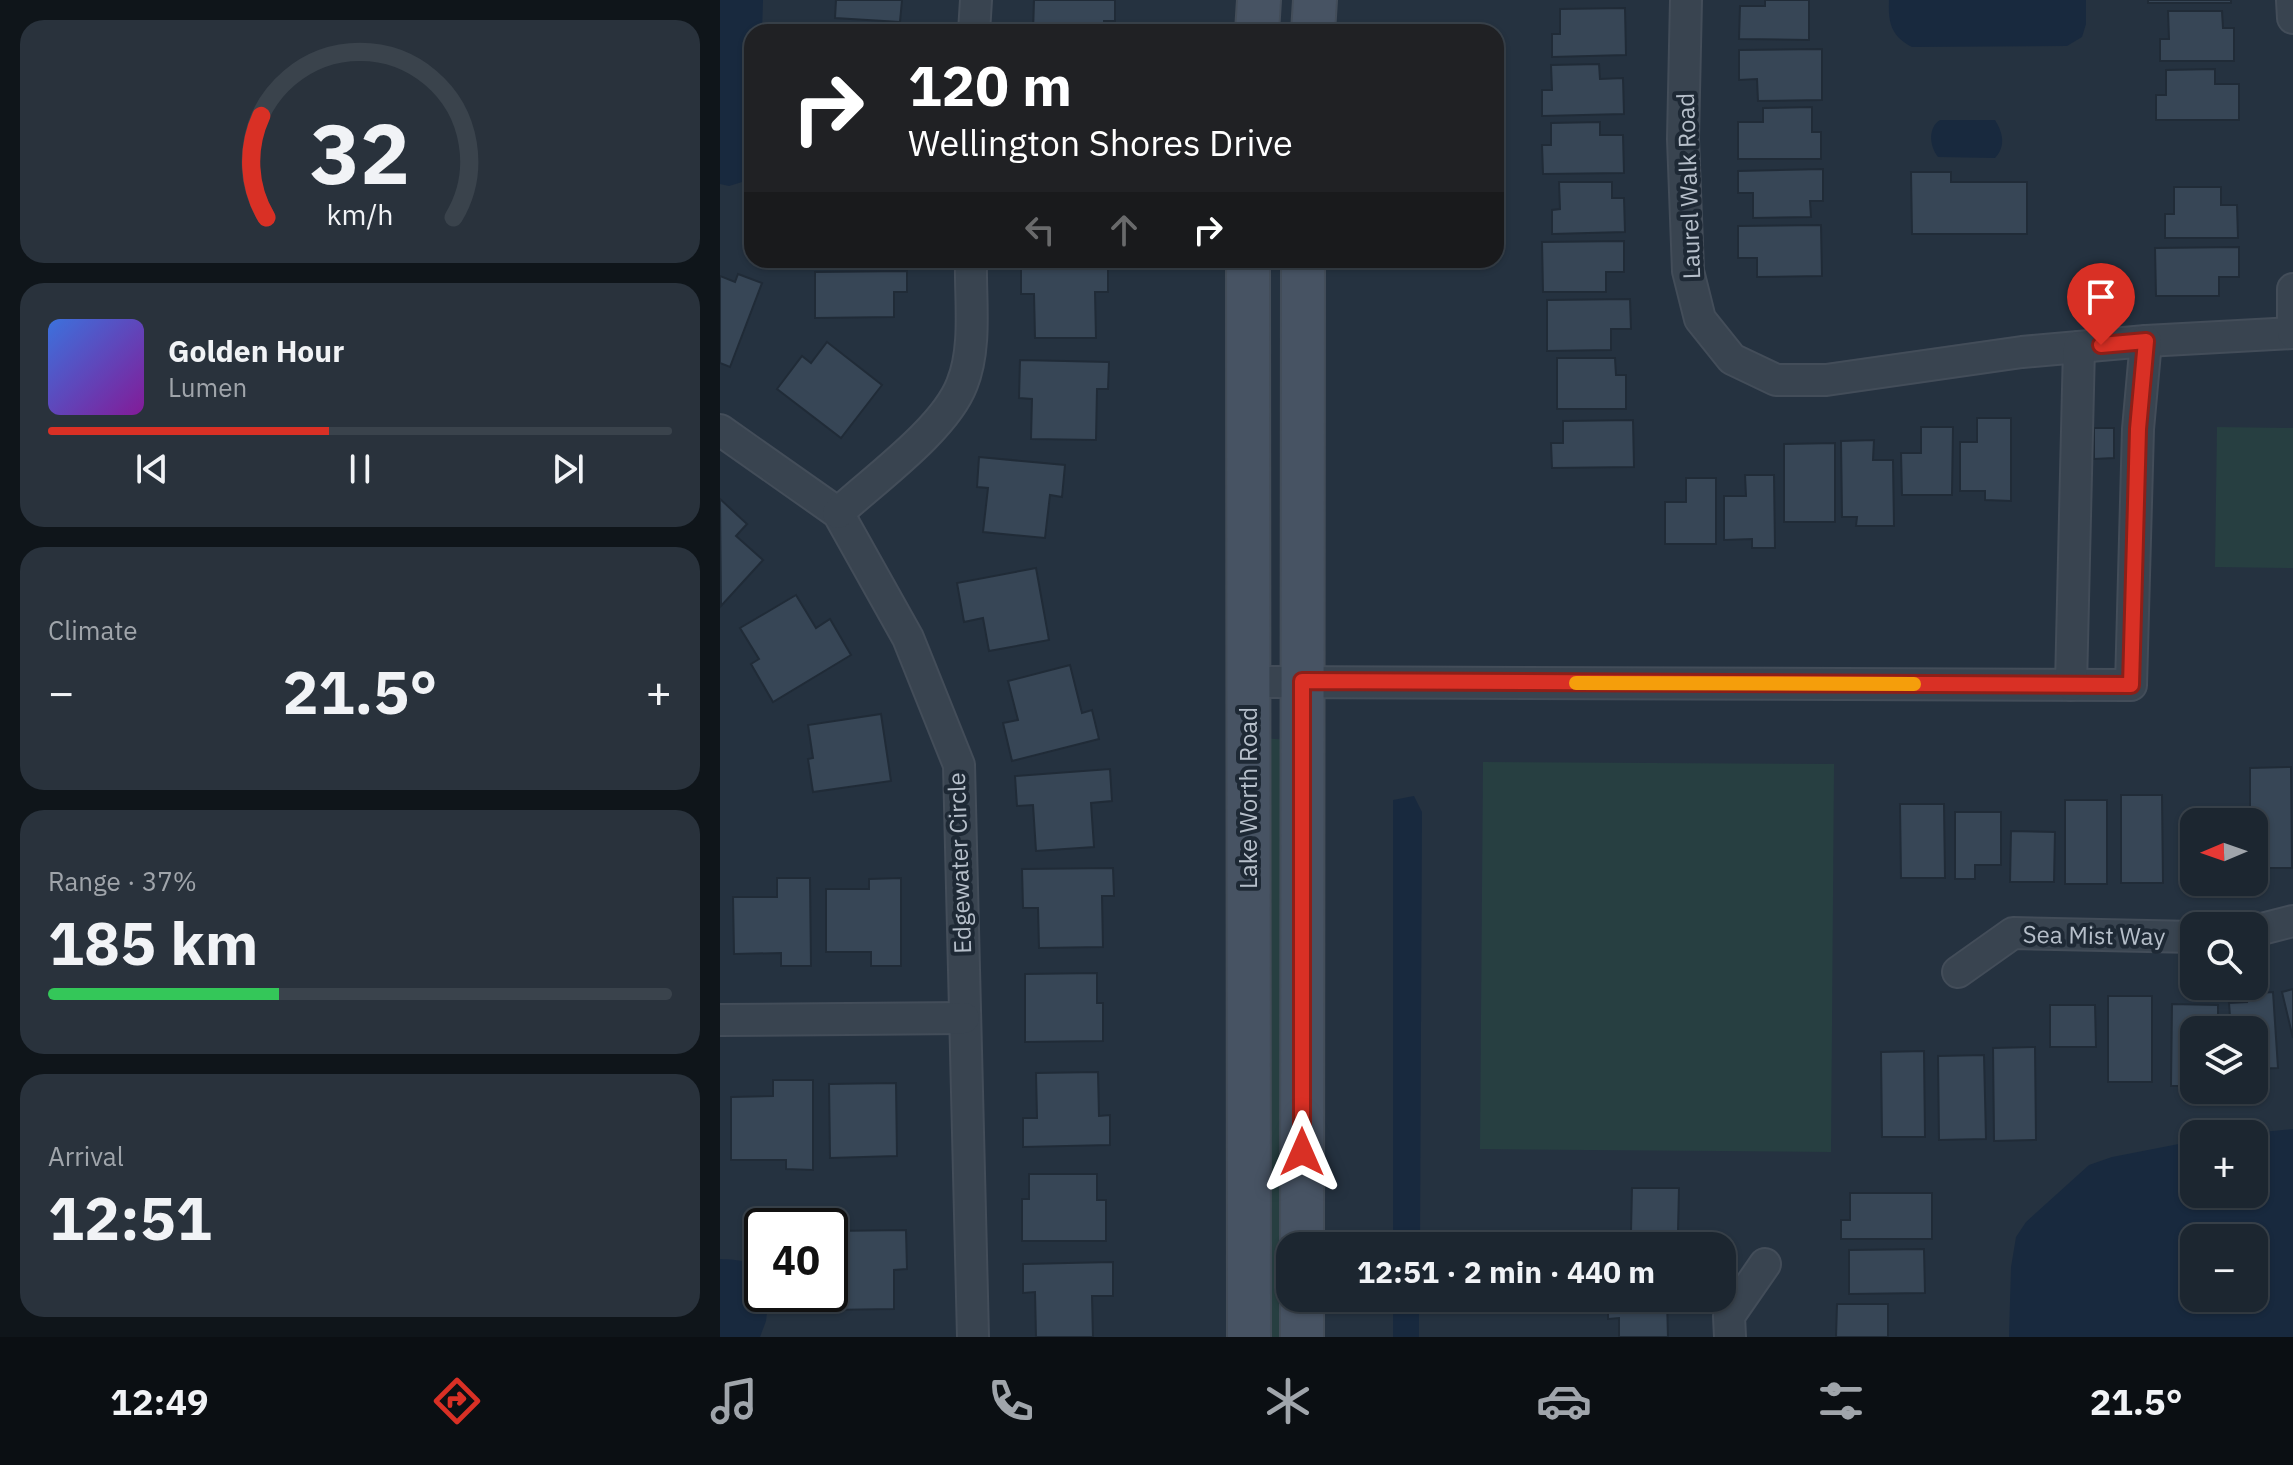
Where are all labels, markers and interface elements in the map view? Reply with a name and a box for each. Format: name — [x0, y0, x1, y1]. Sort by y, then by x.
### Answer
text: 120 m — [908, 49, 1072, 121]
icon: right — [776, 56, 880, 160]
street label: Laurel Walk Road — [1669, 92, 1707, 280]
text: 32 — [310, 98, 410, 206]
text: Wellington Shores Drive — [908, 119, 1293, 166]
text: km/h — [326, 196, 394, 233]
icon: left — [1018, 208, 1062, 252]
icon: ahead — [1102, 208, 1146, 252]
icon: right — [1186, 208, 1230, 252]
pin — [2067, 263, 2135, 345]
icon: arrive — [2079, 275, 2123, 319]
text: Golden Hour — [168, 331, 344, 370]
text: Lumen — [168, 370, 247, 404]
icon: previous — [130, 447, 174, 491]
icon: pause — [338, 447, 382, 491]
icon: next — [546, 447, 590, 491]
text: Climate — [48, 613, 138, 647]
text: 21.5° — [283, 652, 437, 731]
text: − — [48, 663, 74, 720]
text: + — [646, 663, 672, 720]
street label: Lake Worth Road — [1232, 707, 1264, 889]
street label: Edgewater Circle — [940, 772, 978, 954]
north arrow — [2180, 808, 2268, 896]
map controls — [2180, 808, 2268, 1312]
text: Range · 37% — [48, 864, 197, 898]
text: 185 km — [48, 903, 258, 982]
button: search — [2180, 912, 2268, 1000]
street label: Sea Mist Way — [2022, 918, 2166, 952]
button: layers — [2180, 1016, 2268, 1104]
position arrow — [1260, 1110, 1344, 1194]
button: + — [2180, 1120, 2268, 1208]
text: Arrival — [48, 1139, 124, 1173]
text: 12:51 — [48, 1178, 212, 1257]
speed limit sign: 40 — [744, 1208, 848, 1312]
button: − — [2180, 1224, 2268, 1312]
text: 12:51 · 2 min · 440 m — [1357, 1252, 1655, 1291]
icon: directions — [429, 1373, 485, 1429]
icon: music — [706, 1373, 762, 1429]
icon: phone — [983, 1373, 1039, 1429]
icon: climate — [1260, 1373, 1316, 1429]
icon: car — [1536, 1373, 1592, 1429]
icon: filters — [1813, 1373, 1869, 1429]
text: 12:49 — [110, 1378, 209, 1425]
text: 21.5° — [2090, 1378, 2183, 1425]

